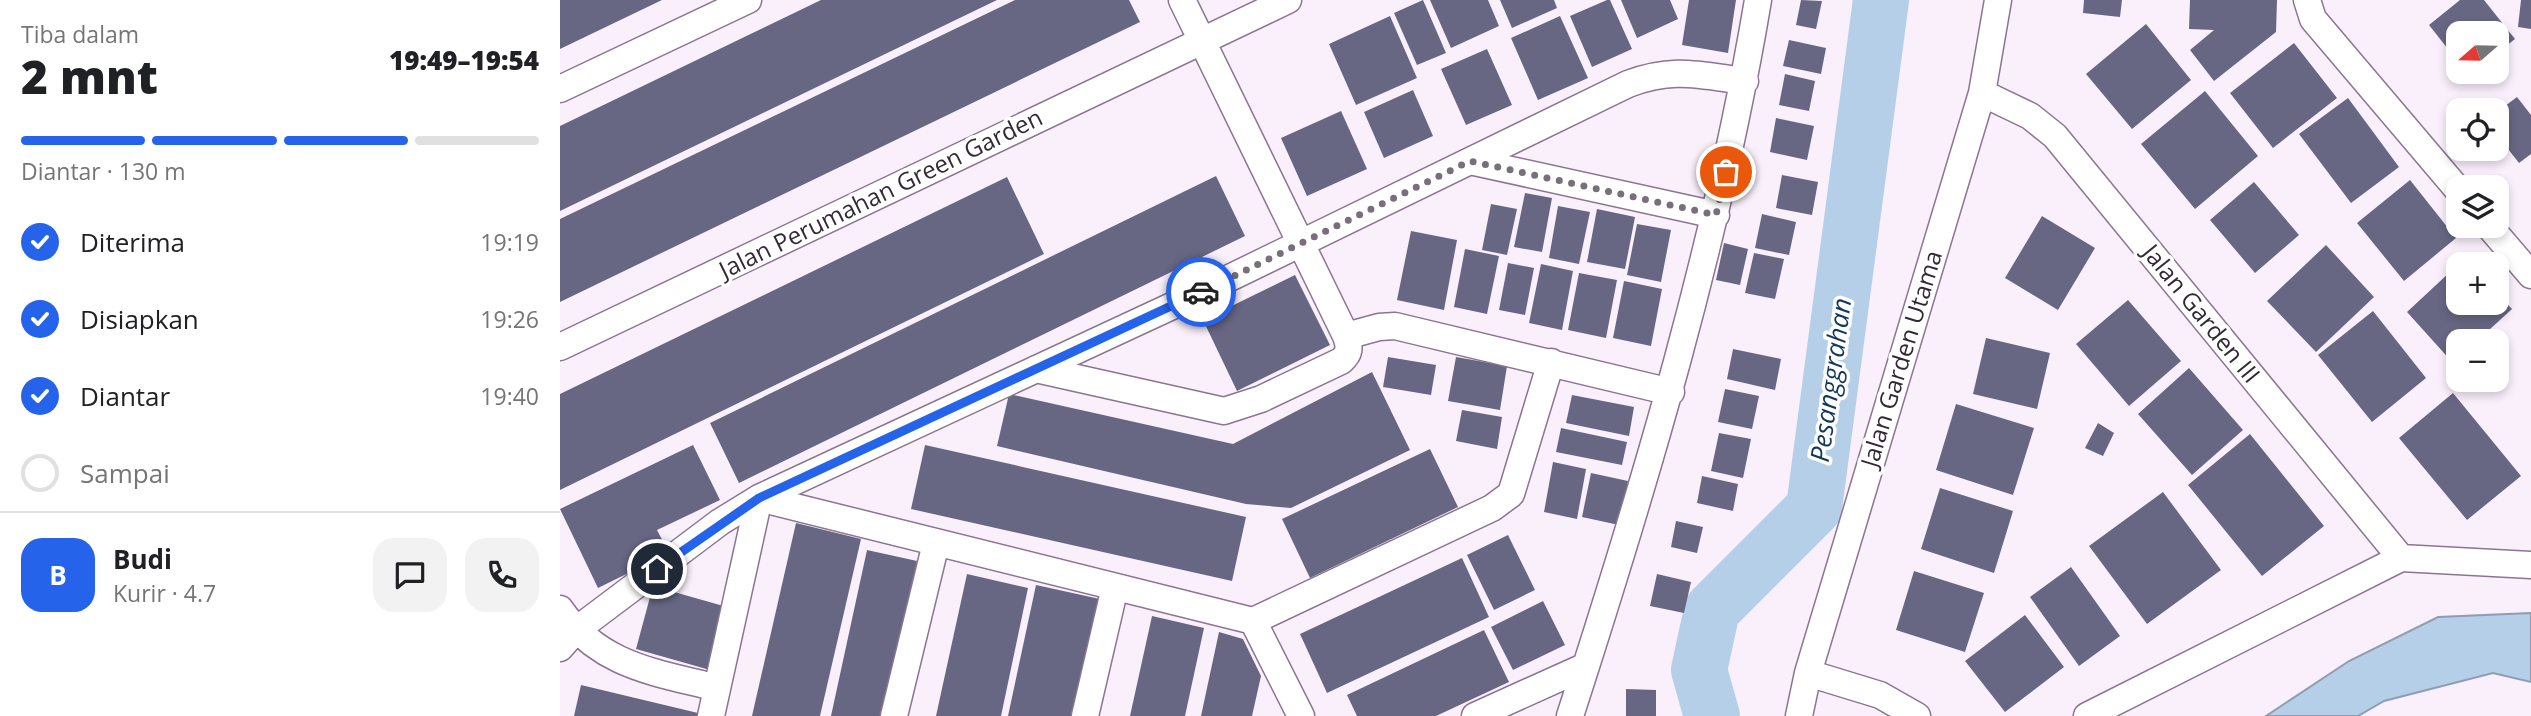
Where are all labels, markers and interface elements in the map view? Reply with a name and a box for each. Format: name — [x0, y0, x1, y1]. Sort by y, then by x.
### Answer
text: Tiba dalam — [21, 18, 139, 50]
north arrow — [2446, 21, 2510, 84]
map controls — [2446, 21, 2509, 392]
text: 19:49–19:54 — [389, 42, 539, 78]
text: 2 mnt — [21, 45, 158, 107]
button: locate — [2446, 98, 2509, 161]
street label: Jalan Perumahan Green Garden — [711, 100, 1047, 286]
pin — [1696, 142, 1756, 202]
icon: bag — [1707, 153, 1745, 191]
text: Diantar · 130 m — [21, 155, 185, 187]
button: layers — [2446, 175, 2509, 238]
icon: check — [21, 223, 59, 261]
text: Diterima — [80, 224, 185, 260]
text: 19:19 — [480, 226, 539, 258]
street label: Jalan Garden III — [2135, 235, 2268, 389]
street label: Jalan Garden Utama — [1851, 246, 1949, 473]
button: + — [2446, 252, 2509, 315]
courier — [1166, 257, 1236, 327]
icon: car — [1182, 273, 1220, 311]
water label: Pesanggrahan — [1801, 296, 1859, 464]
icon: check — [21, 300, 59, 338]
text: Disiapkan — [80, 301, 199, 337]
text: 19:26 — [480, 303, 539, 335]
button: − — [2446, 329, 2509, 392]
icon: check — [21, 377, 59, 415]
text: Diantar — [80, 378, 170, 414]
text: 19:40 — [480, 380, 539, 412]
text: Sampai — [80, 455, 170, 491]
button: chat — [373, 538, 447, 612]
button: phone — [465, 538, 539, 612]
pin — [627, 539, 687, 599]
text: Budi — [113, 541, 172, 577]
icon: home — [638, 550, 676, 588]
text: B — [49, 557, 67, 593]
text: Kurir · 4.7 — [113, 577, 216, 609]

